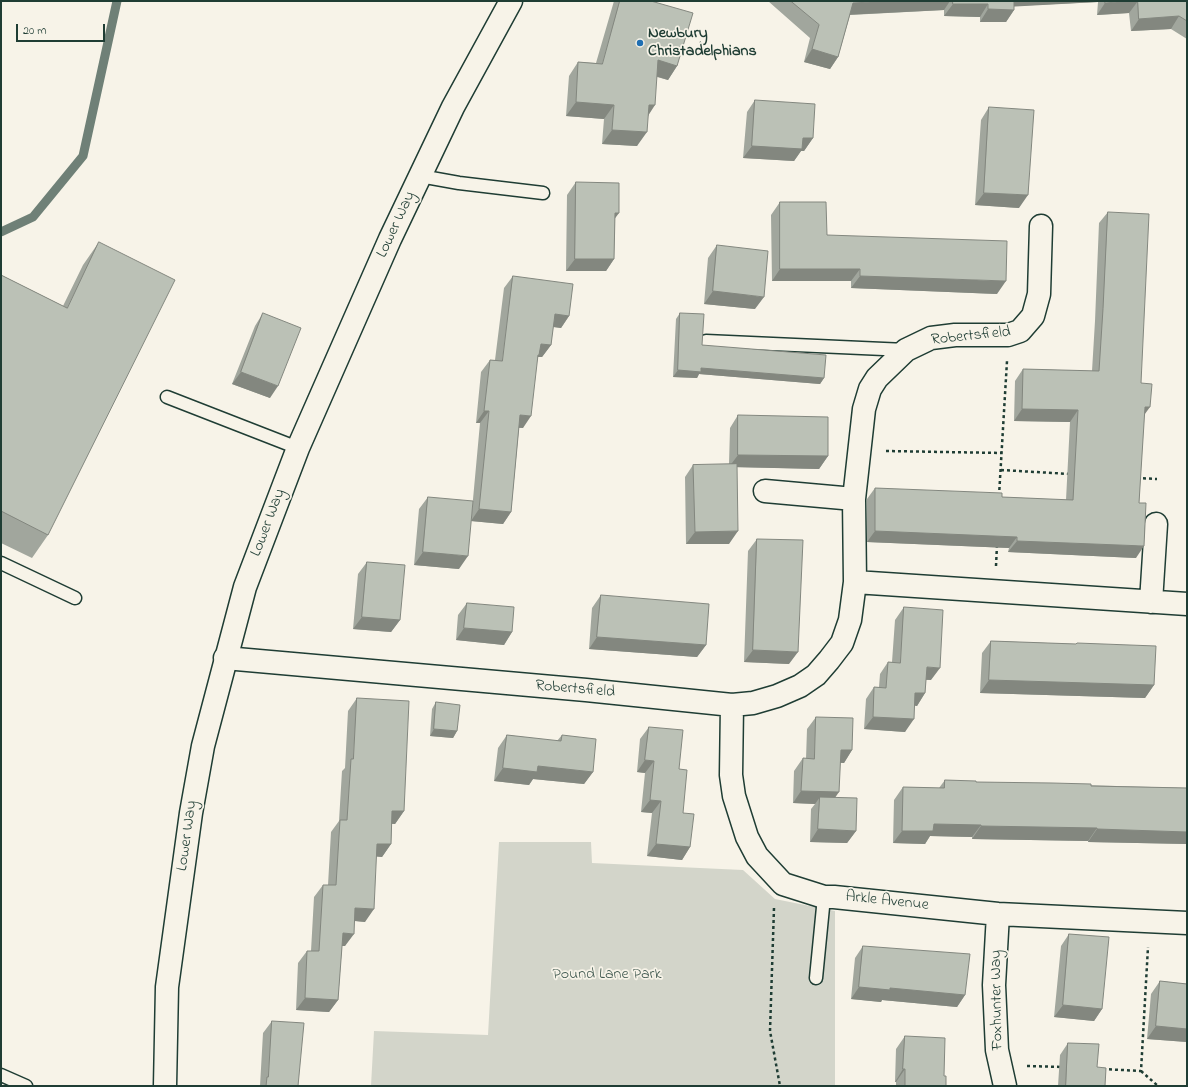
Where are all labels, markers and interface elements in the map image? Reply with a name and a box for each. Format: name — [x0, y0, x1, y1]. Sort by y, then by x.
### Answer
scale bar — [18, 16, 107, 42]
text: 20 m — [23, 22, 46, 40]
place label: Newbury Christadelphians — [648, 24, 757, 62]
marker: Newbury Christadelphians — [635, 38, 645, 48]
street label: Lower Way — [373, 189, 421, 261]
street label: Robertsfield — [930, 323, 1012, 351]
street label: Lower Way — [247, 487, 291, 559]
street label: Robertsfield — [534, 677, 616, 703]
street label: Lower Way — [174, 800, 202, 872]
street label: Arkle Avenue — [844, 888, 930, 916]
street label: Foxhunter Way — [988, 950, 1008, 1050]
park label: Pound Lane Park — [552, 965, 662, 985]

